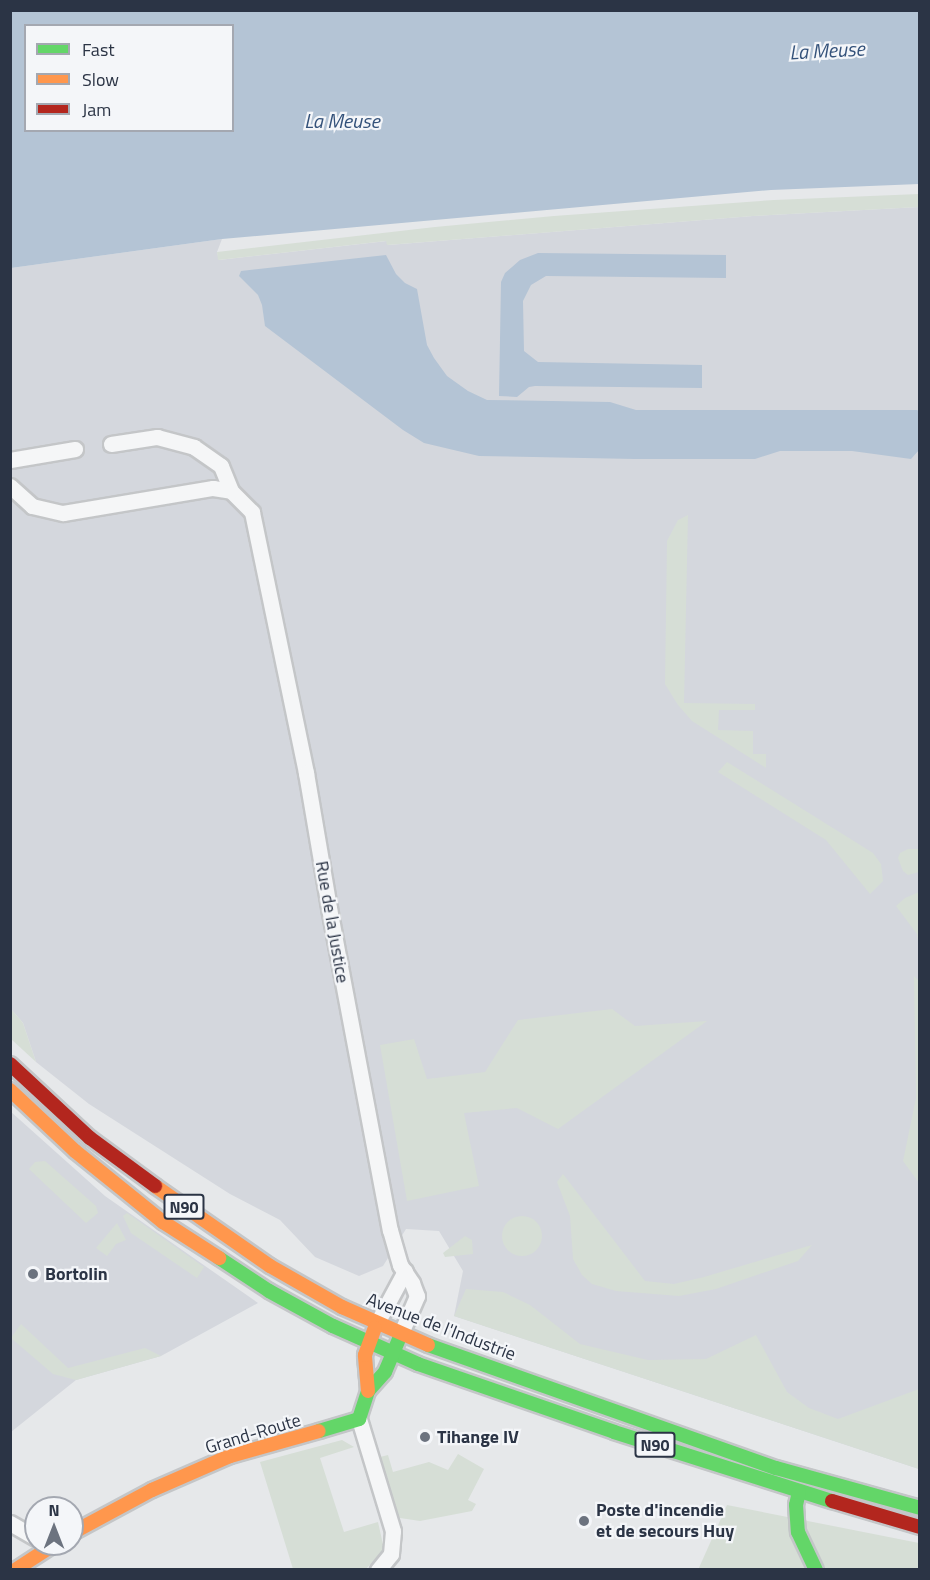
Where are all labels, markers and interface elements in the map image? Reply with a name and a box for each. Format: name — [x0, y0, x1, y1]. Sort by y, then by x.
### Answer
legend — [24, 24, 234, 132]
text: Fast — [82, 36, 115, 63]
water label: La Meuse — [789, 36, 865, 64]
text: Slow — [82, 66, 119, 93]
text: Jam — [82, 96, 111, 123]
water label: La Meuse — [304, 108, 380, 132]
street label: Rue de la Justice — [311, 859, 353, 985]
road number: N90 — [163, 1194, 205, 1220]
place label: Bortolin — [45, 1263, 108, 1285]
marker: Bortolin — [26, 1267, 40, 1281]
street label: Avenue de l'Industrie — [363, 1289, 519, 1365]
street label: Grand-Route — [203, 1409, 303, 1459]
place label: Tihange IV — [437, 1426, 519, 1448]
marker: Tihange IV — [418, 1430, 432, 1444]
road number: N90 — [634, 1432, 676, 1458]
north arrow — [24, 1496, 84, 1556]
text: N — [48, 1498, 60, 1522]
place label: Poste d'incendie et de secours Huy — [596, 1500, 734, 1543]
marker: Poste d'incendie et de secours Huy — [577, 1514, 591, 1528]

